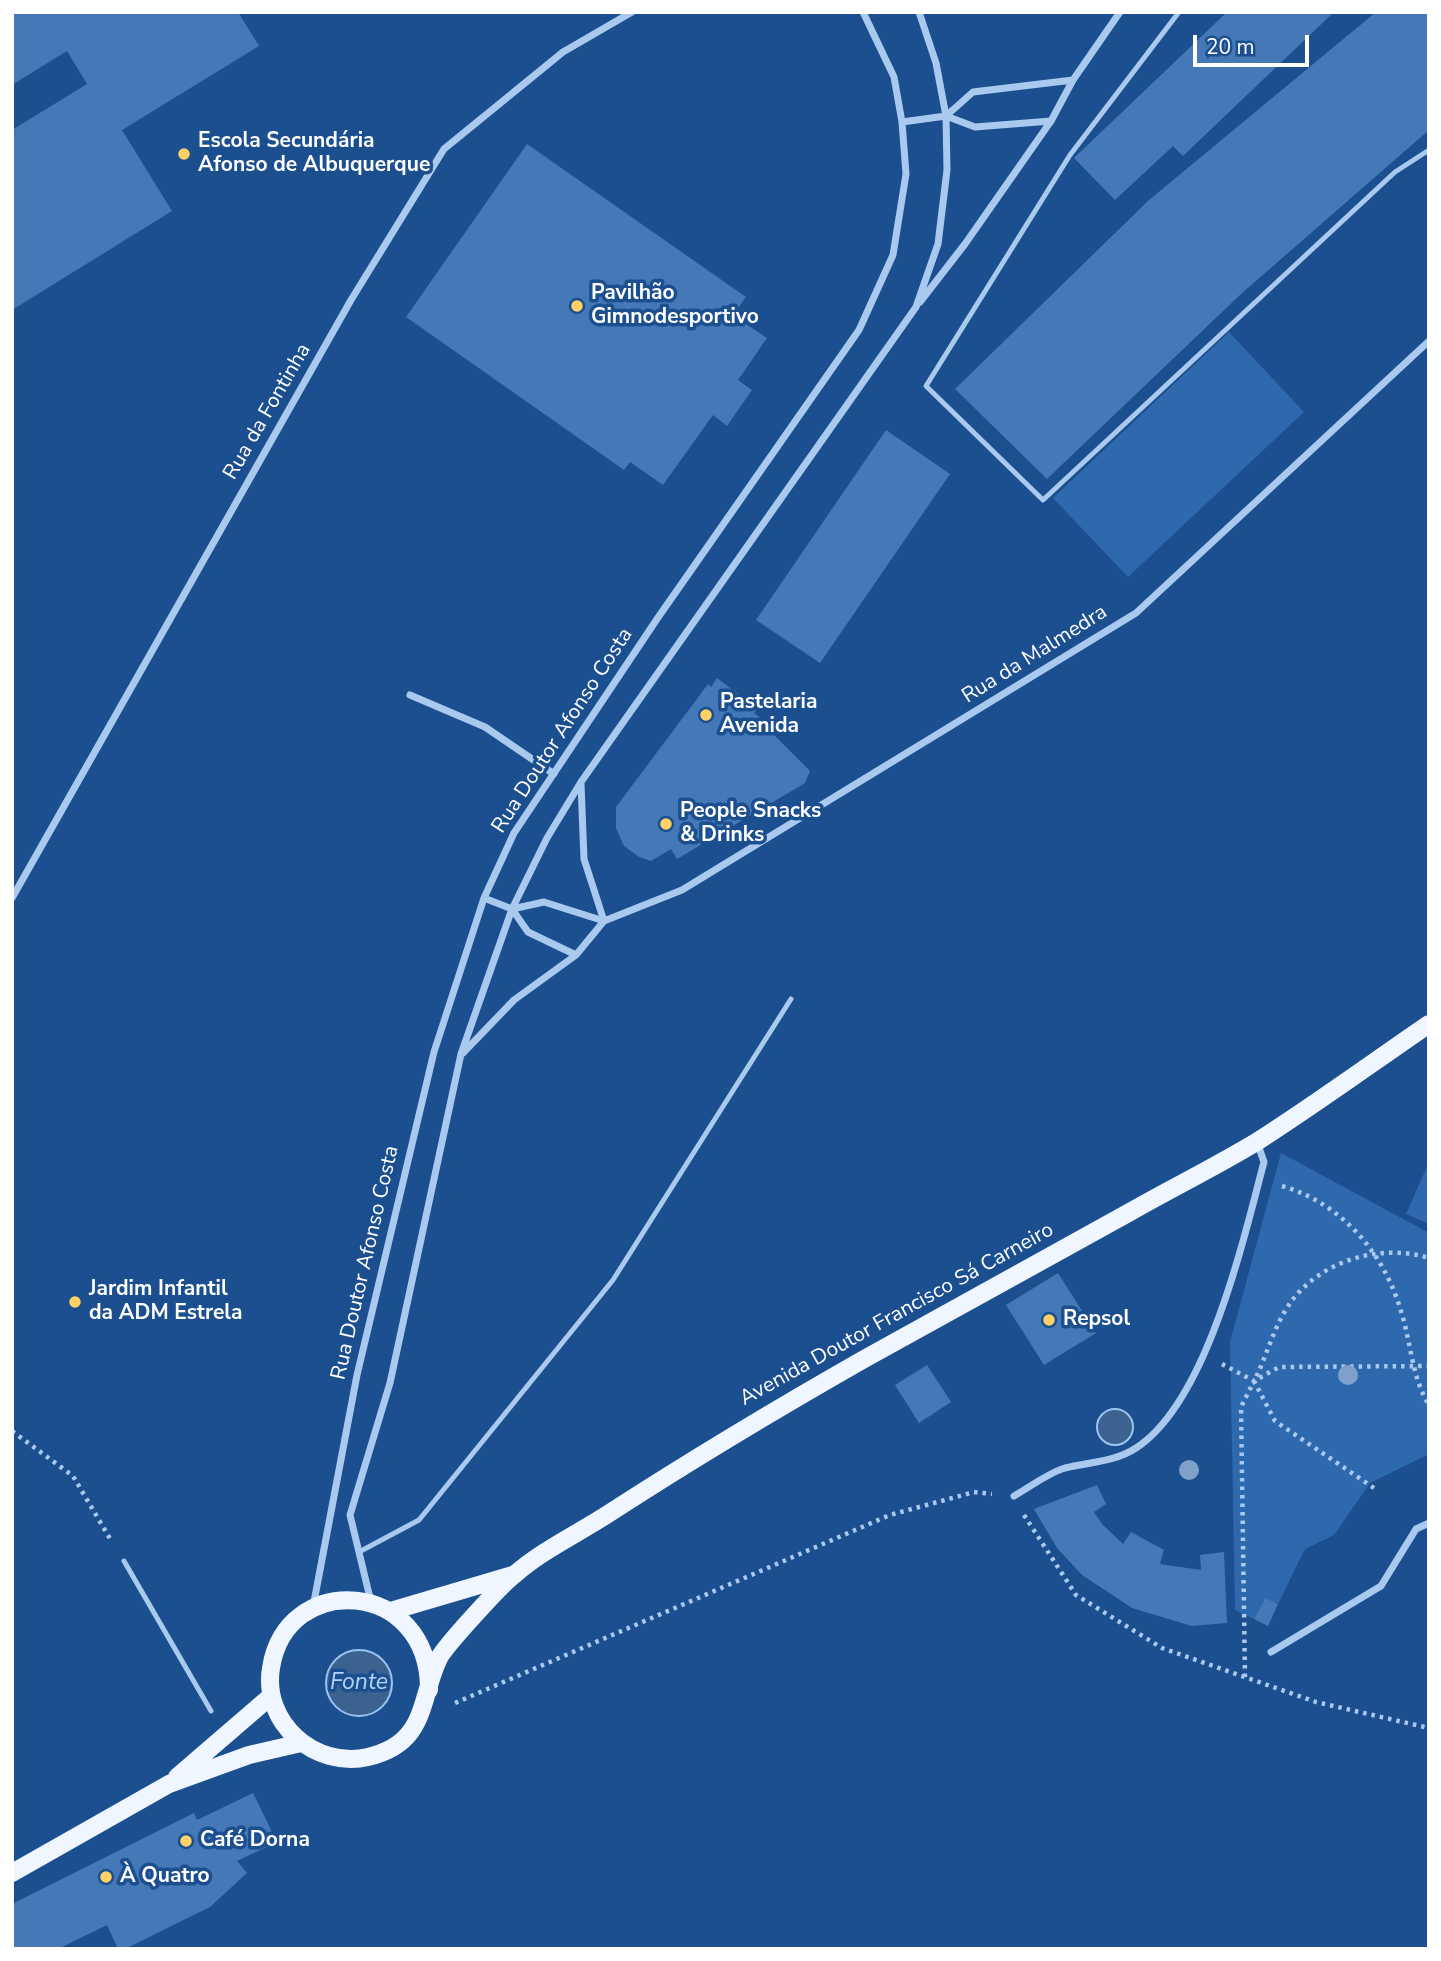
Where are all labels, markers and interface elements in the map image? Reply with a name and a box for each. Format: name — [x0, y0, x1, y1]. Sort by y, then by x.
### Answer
scale bar — [1196, 21, 1312, 65]
text: 20 m — [1206, 33, 1255, 61]
place label: Escola Secundária Afonso de Albuquerque — [198, 129, 430, 179]
marker: Escola Secundária Afonso de Albuquerque — [176, 146, 192, 162]
place label: Pavilhão Gimnodesportivo — [591, 281, 759, 331]
marker: Pavilhão Gimnodesportivo — [569, 298, 585, 314]
street label: Rua da Fontinha — [219, 339, 317, 485]
street label: Rua da Malmedra — [958, 600, 1112, 710]
street label: Rua Doutor Afonso Costa — [487, 624, 639, 838]
place label: Pastelaria Avenida — [720, 690, 817, 740]
marker: Pastelaria Avenida — [698, 707, 714, 723]
place label: People Snacks & Drinks — [680, 799, 821, 849]
marker: People Snacks & Drinks — [658, 816, 674, 832]
street label: Rua Doutor Afonso Costa — [327, 1144, 405, 1382]
street label: Avenida Doutor Francisco Sá Carneiro — [736, 1218, 1058, 1412]
place label: Jardim Infantil da ADM Estrela — [89, 1277, 243, 1327]
marker: Jardim Infantil da ADM Estrela — [67, 1294, 83, 1310]
place label: Repsol — [1063, 1307, 1130, 1333]
marker: Repsol — [1041, 1312, 1057, 1328]
water label: Fonte — [330, 1669, 388, 1697]
place label: Café Dorna — [200, 1828, 310, 1854]
marker: Café Dorna — [178, 1833, 194, 1849]
place label: À Quatro — [120, 1864, 210, 1890]
marker: À Quatro — [98, 1869, 114, 1885]

